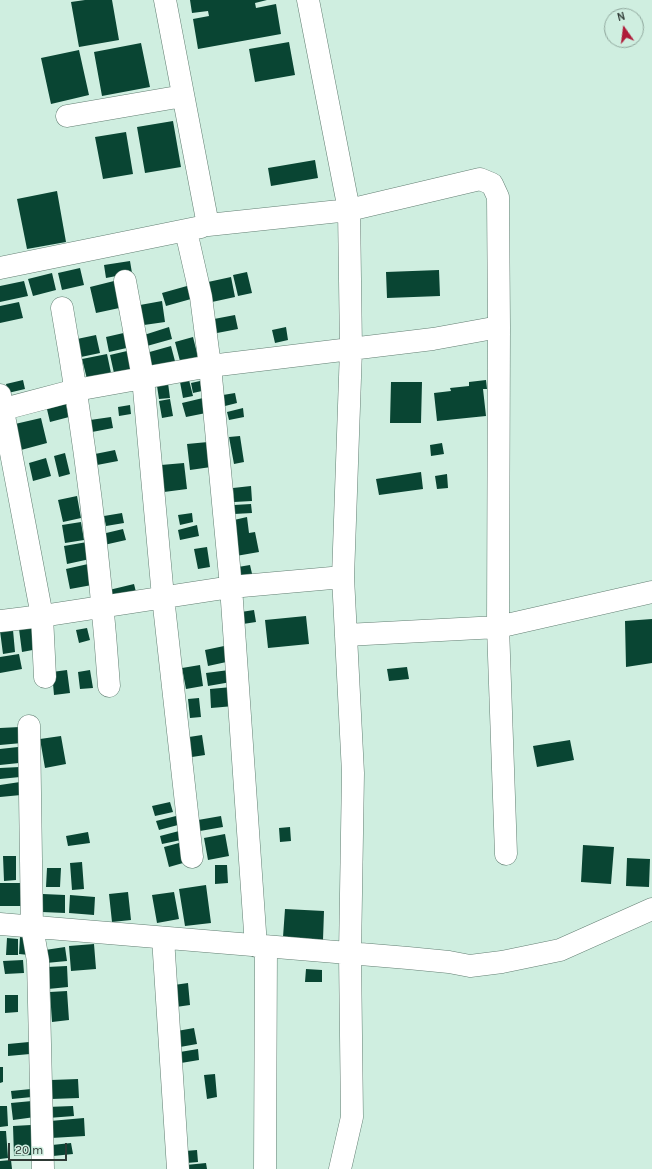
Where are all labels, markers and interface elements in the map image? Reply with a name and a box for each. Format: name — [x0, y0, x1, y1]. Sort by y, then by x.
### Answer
north arrow — [604, 8, 644, 48]
text: N — [616, 10, 627, 24]
scale bar — [10, 1135, 69, 1161]
text: 20 m — [15, 1143, 43, 1157]

